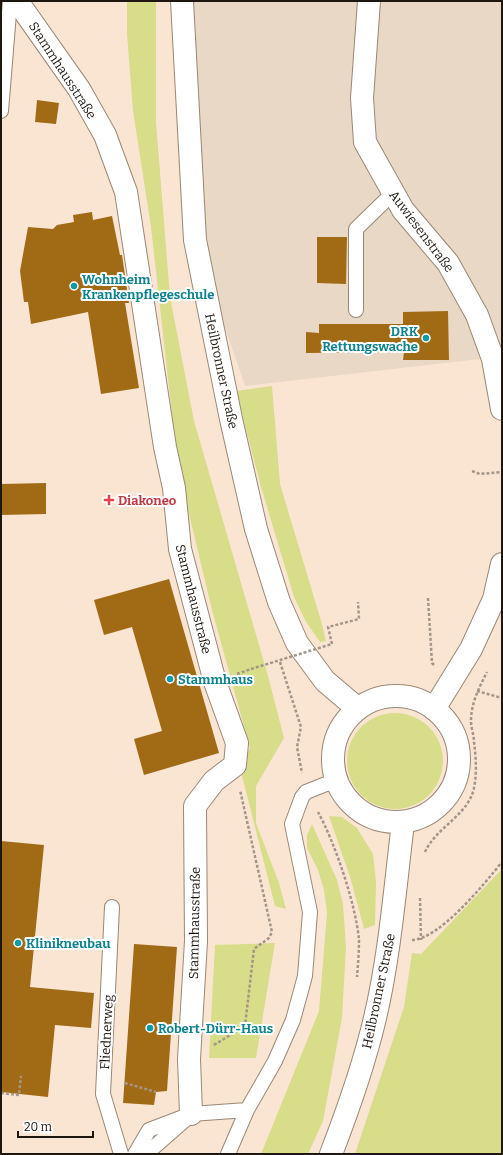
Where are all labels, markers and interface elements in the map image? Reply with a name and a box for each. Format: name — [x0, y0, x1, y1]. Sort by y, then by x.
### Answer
street label: Stammhausstraße — [26, 19, 99, 121]
street label: Auwiesenstraße — [386, 187, 457, 275]
place label: Wohnheim Krankenpflegeschule — [82, 272, 214, 302]
marker: Wohnheim Krankenpflegeschule — [69, 281, 79, 291]
street label: Heilbronner Straße — [202, 312, 241, 430]
place label: DRK Rettungswache — [322, 324, 419, 354]
marker: DRK Rettungswache — [421, 333, 431, 343]
place label: Diakoneo — [118, 493, 177, 508]
marker: Diakoneo — [103, 494, 115, 506]
street label: Stammhausstraße — [173, 543, 214, 655]
place label: Stammhaus — [178, 672, 253, 687]
marker: Stammhaus — [165, 674, 175, 684]
street label: Stammhausstraße — [186, 867, 203, 979]
street label: Heilbronner Straße — [359, 932, 398, 1050]
place label: Klinikneubau — [26, 936, 110, 951]
marker: Klinikneubau — [13, 938, 23, 948]
street label: Fliednerweg — [97, 994, 116, 1070]
place label: Robert-Dürr-Haus — [158, 1021, 273, 1036]
marker: Robert-Dürr-Haus — [145, 1023, 155, 1033]
scale bar — [18, 1113, 93, 1139]
text: 20 m — [24, 1120, 53, 1134]

